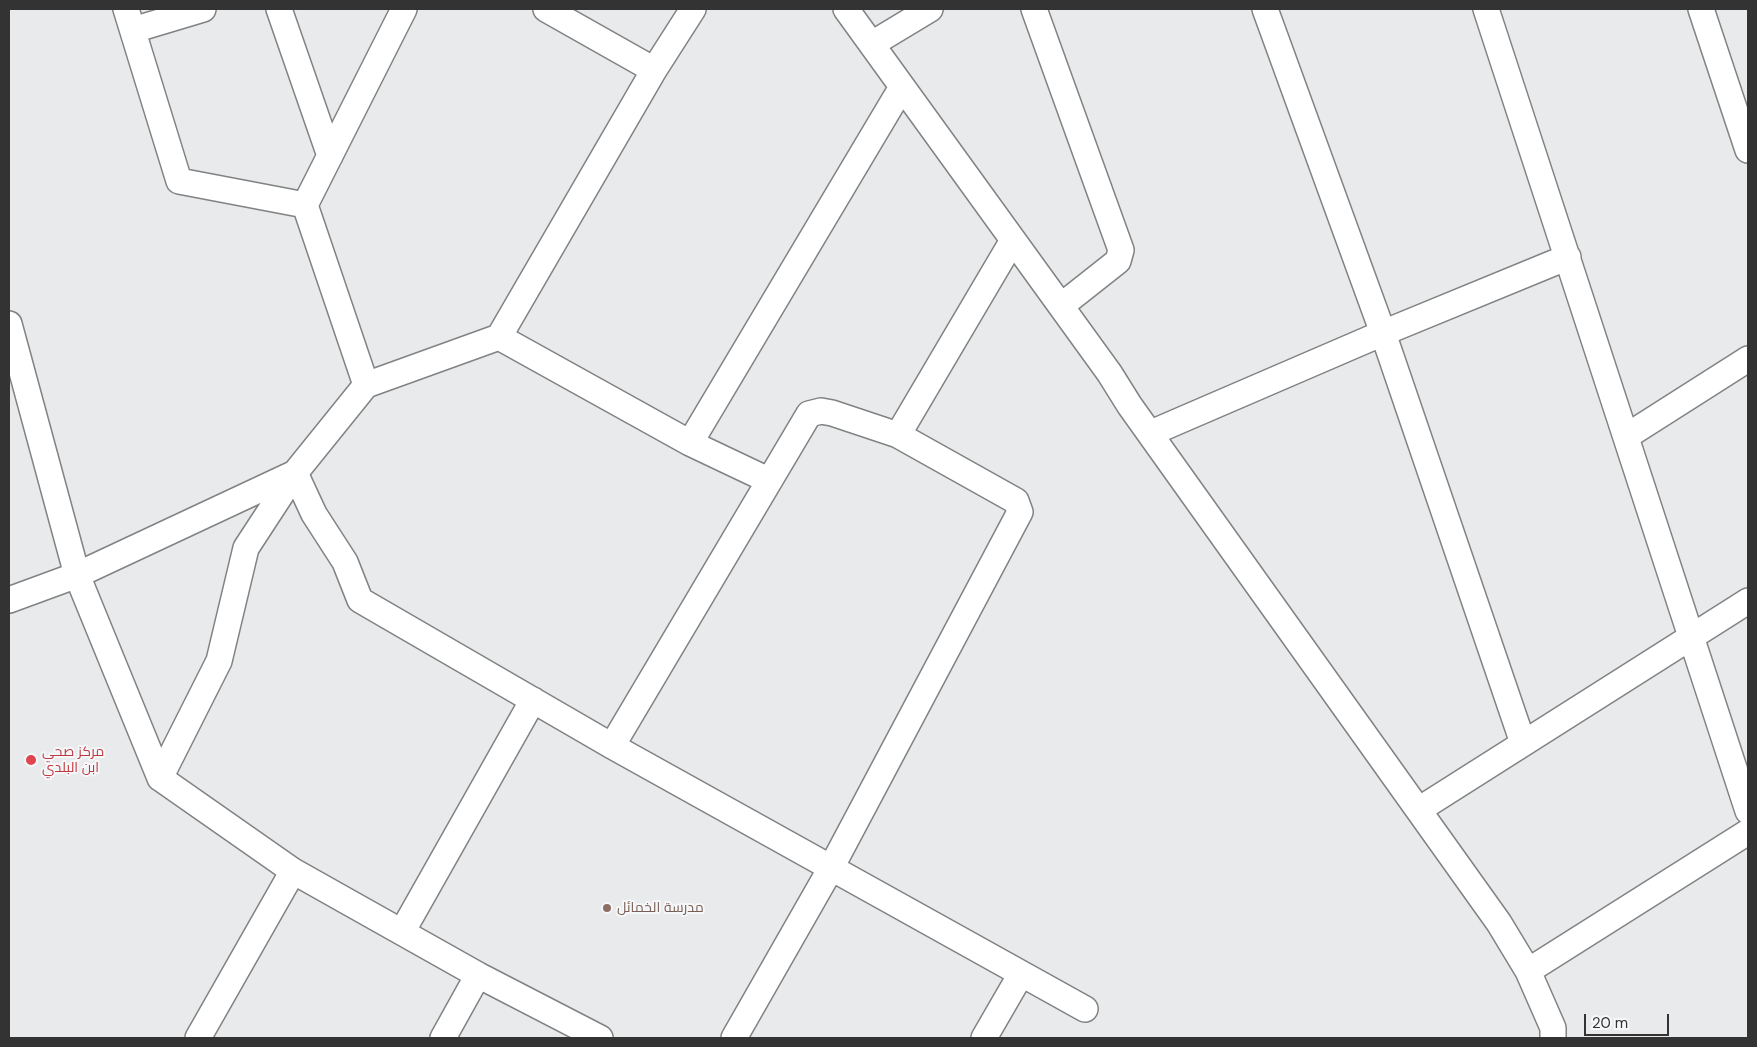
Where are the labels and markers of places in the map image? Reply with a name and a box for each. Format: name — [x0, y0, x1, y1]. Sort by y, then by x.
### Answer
place label: مركز صحي ابن البلدي — [42, 744, 104, 776]
marker: مركز صحي ابن البلدي — [24, 753, 38, 767]
place label: مدرسة الخمائل — [617, 900, 704, 916]
marker: مدرسة الخمائل — [601, 902, 613, 914]

